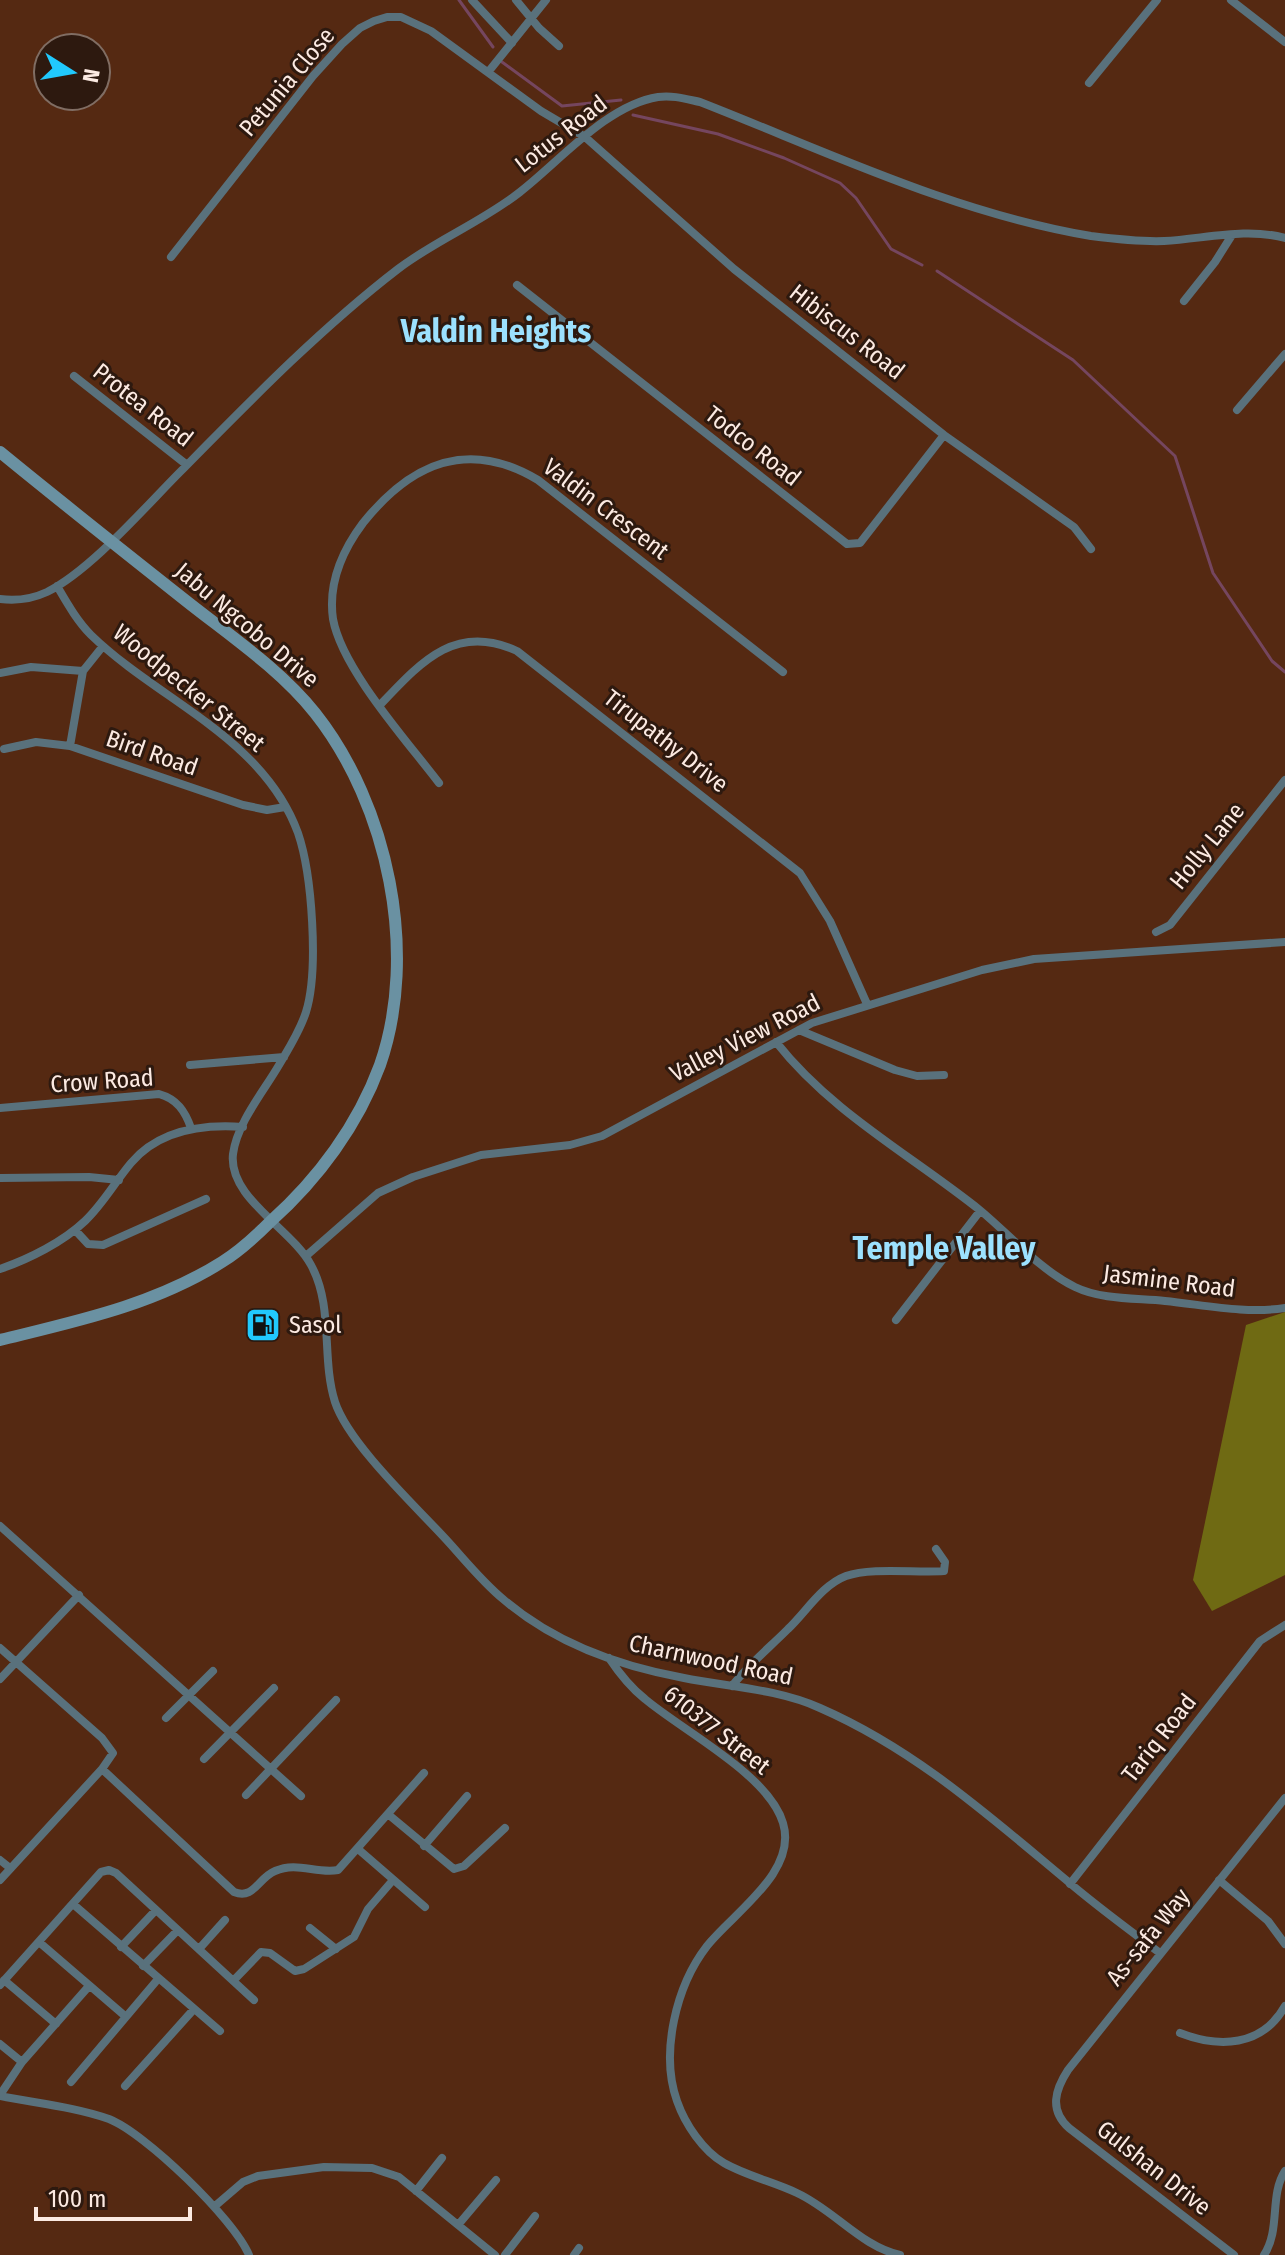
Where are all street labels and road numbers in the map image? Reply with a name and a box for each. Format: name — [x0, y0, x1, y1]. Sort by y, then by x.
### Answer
street label: Petunia Close — [233, 22, 341, 142]
street label: Lotus Road — [510, 89, 612, 179]
street label: Hibiscus Road — [784, 279, 910, 385]
street label: Protea Road — [88, 357, 198, 453]
street label: Todco Road — [700, 400, 806, 492]
street label: Valdin Crescent — [538, 453, 674, 565]
street label: Jabu Ngcobo Drive — [169, 557, 325, 693]
street label: Woodpecker Street — [108, 618, 270, 758]
street label: Tirupathy Drive — [598, 684, 734, 798]
street label: Bird Road — [102, 724, 202, 782]
street label: Holly Lane — [1164, 797, 1250, 895]
street label: Valley View Road — [665, 988, 825, 1088]
street label: Crow Road — [50, 1063, 154, 1099]
street label: Jasmine Road — [1101, 1259, 1237, 1303]
street label: Charnwood Road — [627, 1629, 795, 1691]
street label: 610377 Street — [658, 1680, 776, 1780]
street label: Tariq Road — [1116, 1688, 1202, 1788]
street label: As-safa Way — [1100, 1883, 1196, 1991]
street label: Gulshan Drive — [1092, 2115, 1216, 2221]

